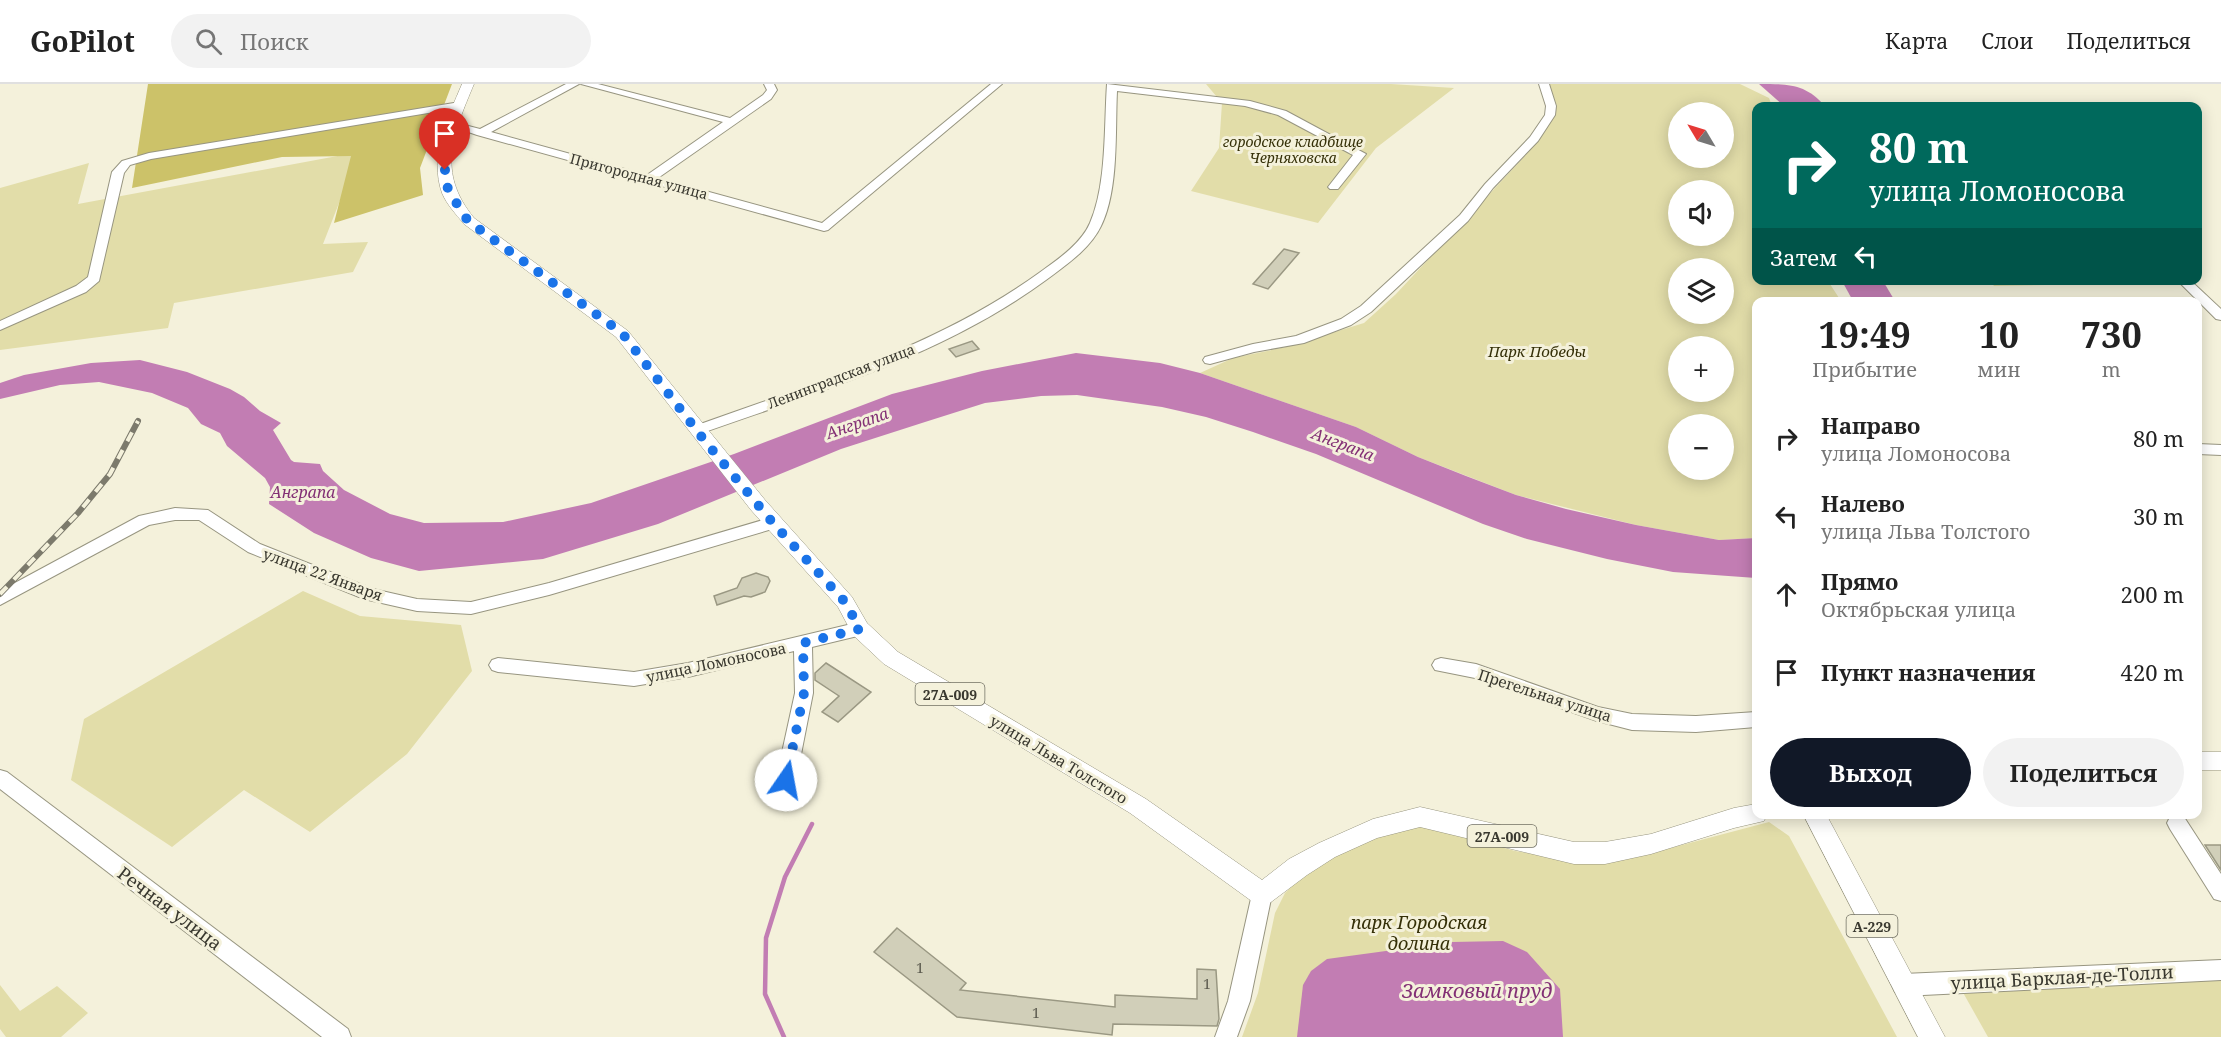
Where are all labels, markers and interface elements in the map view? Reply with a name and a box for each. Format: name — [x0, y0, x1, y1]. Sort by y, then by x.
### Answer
search box — [171, 14, 591, 68]
text: GoPilot — [30, 22, 135, 60]
icon: search — [192, 25, 225, 58]
text: Поиск — [240, 26, 309, 56]
text: Карта — [1885, 27, 1948, 55]
text: Слои — [1981, 27, 2033, 55]
text: Поделиться — [2066, 27, 2191, 55]
north arrow — [1668, 102, 1734, 168]
map controls — [1668, 102, 1734, 480]
pin — [419, 108, 470, 170]
icon: arrive — [428, 117, 461, 150]
text: 80 m — [1869, 118, 1969, 175]
icon: right — [1770, 126, 1848, 204]
park label: городское кладбище Черняховска — [1223, 132, 1363, 167]
street label: Пригородная улица — [568, 148, 710, 204]
text: улица Ломоносова — [1869, 172, 2126, 209]
button: sound — [1668, 180, 1734, 246]
icon: left — [1849, 240, 1882, 273]
text: Затем — [1770, 242, 1837, 272]
button: layers — [1668, 258, 1734, 324]
text: 19:49 — [1818, 310, 1911, 359]
text: 10 — [1979, 310, 2019, 359]
text: 730 — [2081, 310, 2142, 359]
button: + — [1668, 336, 1734, 402]
street label: Ленинградская улица — [765, 339, 917, 413]
park label: Парк Победы — [1487, 341, 1587, 361]
text: Прибытие — [1812, 356, 1917, 383]
text: мин — [1977, 356, 2021, 383]
text: m — [2102, 356, 2121, 383]
water label: Анграпа — [822, 402, 891, 444]
text: Направо — [1821, 410, 1920, 440]
button: − — [1668, 414, 1734, 480]
water label: Анграпа — [1308, 422, 1377, 466]
icon: right — [1770, 422, 1803, 455]
text: 80 m — [2133, 423, 2184, 453]
text: улица Ломоносова — [1821, 440, 2011, 467]
water label: Анграпа — [270, 481, 335, 503]
text: Налево — [1821, 488, 1905, 518]
icon: left — [1770, 500, 1803, 533]
text: 30 m — [2133, 501, 2184, 531]
text: улица Льва Толстого — [1821, 518, 2030, 545]
street label: улица 22 Января — [260, 543, 386, 605]
text: Прямо — [1821, 566, 1898, 596]
icon: ahead — [1770, 578, 1803, 611]
text: 200 m — [2121, 579, 2184, 609]
text: Октябрьская улица — [1821, 596, 2016, 623]
street label: улица Ломоносова — [644, 637, 788, 687]
icon: arrive — [1770, 656, 1803, 689]
text: Пункт назначения — [1821, 657, 2035, 687]
text: 420 m — [2121, 657, 2184, 687]
street label: Прегельная улица — [1476, 664, 1614, 726]
road number: 27А-009 — [916, 683, 984, 705]
street label: улица Льва Толстого — [987, 710, 1131, 808]
button: Выход — [1770, 738, 1971, 807]
button: Поделиться — [1983, 738, 2184, 807]
position arrow — [754, 748, 818, 812]
road number: 27А-009 — [1468, 825, 1537, 847]
street label: Речная улица — [113, 861, 227, 955]
park label: парк Городская долина — [1351, 910, 1487, 955]
road number: А-229 — [1846, 915, 1898, 937]
house number: 1 — [916, 957, 924, 977]
street label: улица Барклая-де-Толли — [1950, 959, 2174, 995]
house number: 1 — [1203, 973, 1211, 993]
water label: Замковый пруд — [1401, 977, 1553, 1004]
house number: 1 — [1032, 1002, 1040, 1022]

